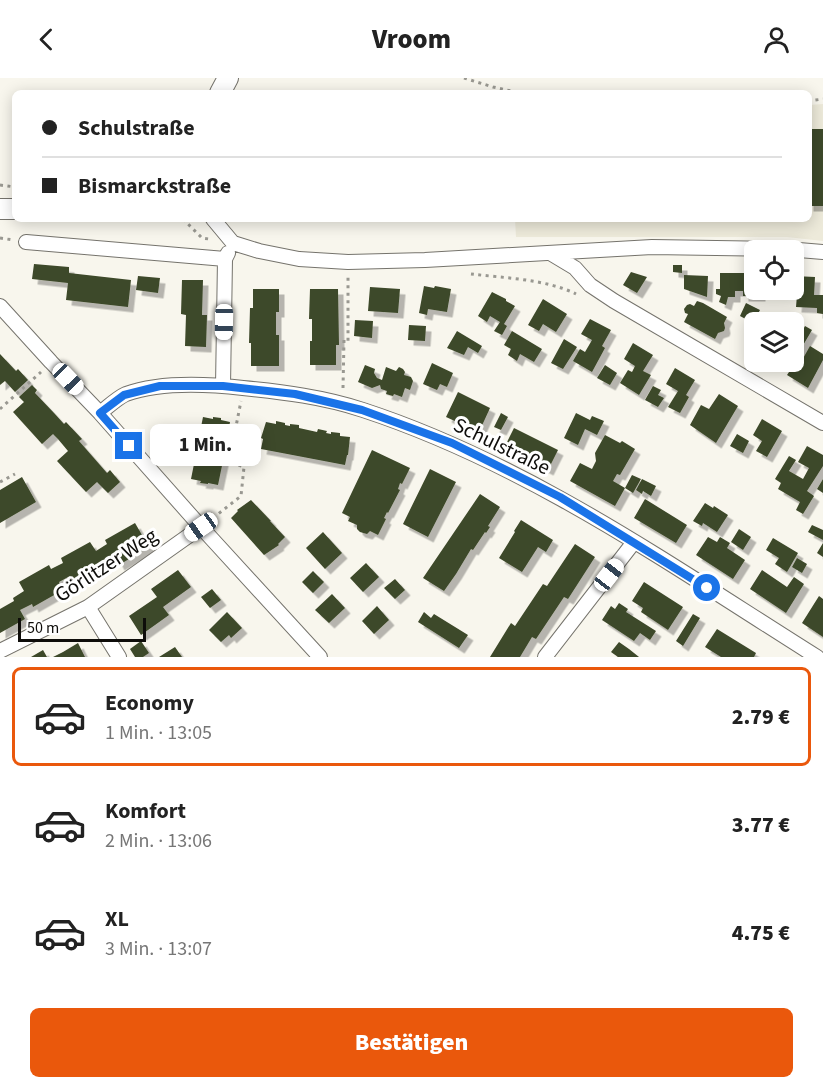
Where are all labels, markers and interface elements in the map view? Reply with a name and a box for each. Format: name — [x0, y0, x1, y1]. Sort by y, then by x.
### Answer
text: Vroom — [372, 20, 451, 59]
icon: back — [30, 23, 63, 56]
icon: person — [760, 23, 793, 56]
text: Schulstraße — [78, 112, 195, 144]
text: Bismarckstraße — [78, 170, 231, 202]
map controls — [744, 240, 804, 372]
button: locate — [744, 240, 804, 300]
car — [215, 304, 233, 340]
button: layers — [744, 312, 804, 372]
car — [49, 360, 87, 398]
street label: Schulstraße — [449, 410, 555, 482]
callout: 1 Min. — [150, 425, 261, 467]
text: 1 Min. — [179, 431, 232, 459]
route end — [115, 432, 142, 459]
car — [181, 509, 221, 545]
street label: Görlitzer Weg — [49, 520, 164, 609]
car — [591, 555, 627, 595]
route start — [693, 574, 720, 601]
scale bar — [18, 615, 146, 642]
text: 50 m — [27, 617, 59, 639]
text: Economy — [105, 687, 194, 719]
icon: car — [33, 690, 87, 744]
text: 2.79 € — [732, 701, 790, 733]
text: 1 Min. · 13:05 — [105, 719, 212, 747]
text: Komfort — [105, 795, 186, 827]
icon: car — [33, 798, 87, 852]
text: 3.77 € — [732, 809, 790, 841]
text: 2 Min. · 13:06 — [105, 827, 212, 855]
text: XL — [105, 903, 129, 935]
icon: car — [33, 906, 87, 960]
text: 4.75 € — [732, 917, 790, 949]
text: 3 Min. · 13:07 — [105, 935, 212, 963]
button: Bestätigen — [30, 1008, 793, 1077]

